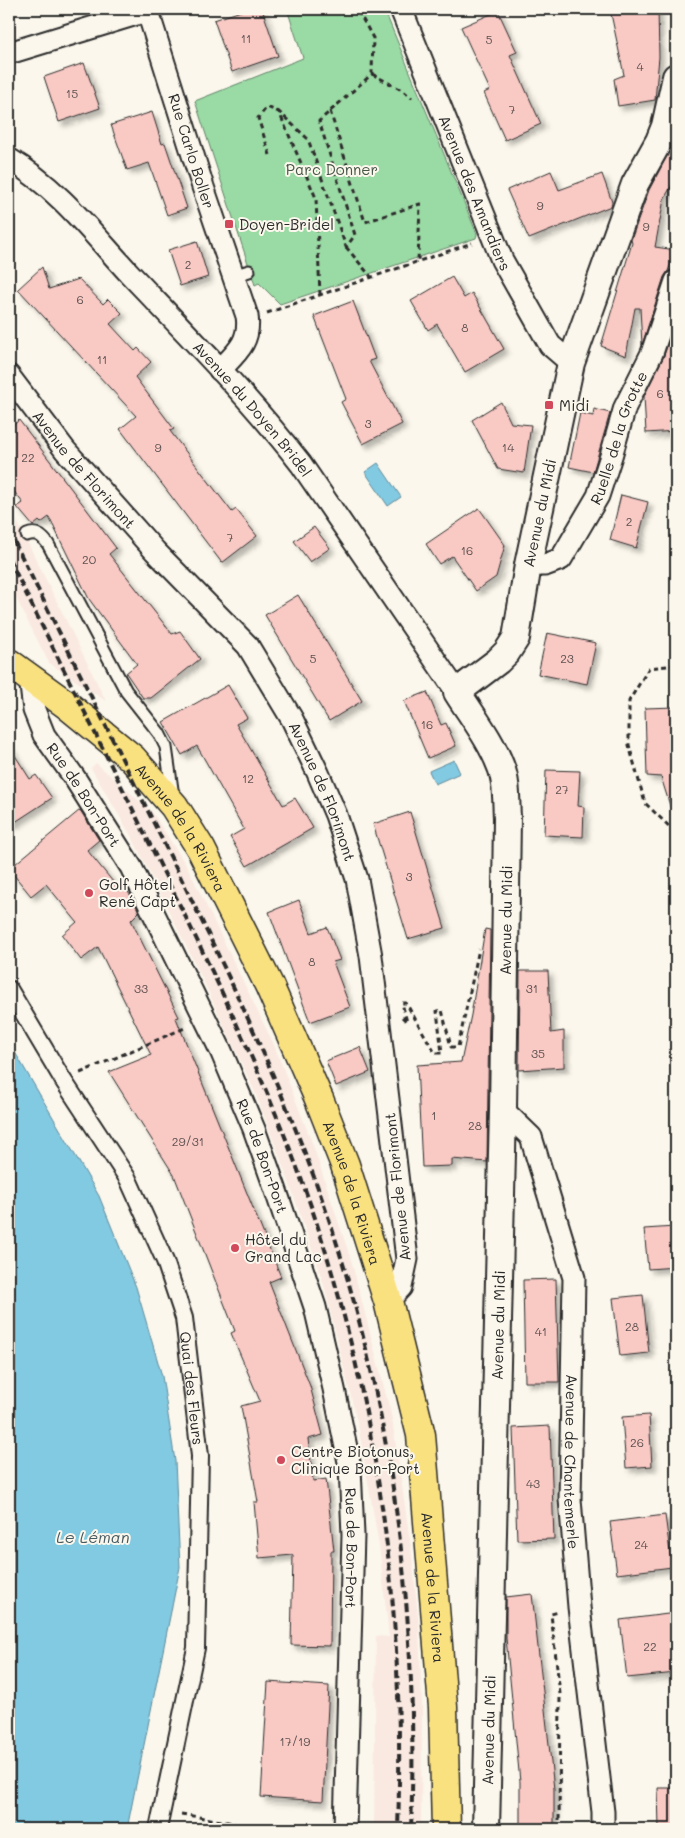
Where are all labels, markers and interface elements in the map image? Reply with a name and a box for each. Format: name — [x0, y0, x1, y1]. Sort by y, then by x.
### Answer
house number: 11 — [241, 30, 251, 46]
house number: 5 — [486, 31, 493, 47]
house number: 4 — [636, 58, 644, 74]
house number: 15 — [66, 85, 78, 101]
street label: Rue Carlo Boller — [164, 91, 220, 211]
house number: 7 — [509, 101, 516, 117]
street label: Avenue des Amandiers — [435, 112, 516, 274]
park label: Parc Donner — [286, 159, 378, 179]
house number: 9 — [536, 197, 544, 213]
place label: Doyen-Bridel — [239, 214, 334, 234]
marker: Doyen-Bridel — [223, 218, 235, 230]
house number: 9 — [642, 218, 650, 234]
house number: 2 — [185, 256, 191, 272]
house number: 6 — [76, 291, 84, 307]
house number: 8 — [461, 319, 469, 335]
street label: Avenue du Doyen Bridel — [189, 337, 317, 480]
house number: 11 — [97, 351, 107, 367]
street label: Ruelle de la Grotte — [585, 368, 651, 508]
house number: 6 — [656, 385, 664, 401]
place label: Midi — [559, 395, 590, 415]
marker: Midi — [543, 399, 555, 411]
street label: Avenue de Florimont — [28, 406, 140, 533]
house number: 3 — [364, 415, 372, 431]
house number: 9 — [154, 439, 162, 455]
house number: 14 — [502, 439, 514, 455]
house number: 22 — [21, 449, 35, 465]
street label: Avenue du Midi — [518, 457, 560, 569]
house number: 2 — [626, 513, 632, 529]
house number: 7 — [227, 529, 234, 545]
house number: 16 — [461, 542, 473, 558]
house number: 20 — [82, 551, 97, 567]
house number: 5 — [310, 650, 317, 666]
house number: 23 — [560, 650, 574, 666]
house number: 16 — [421, 716, 433, 732]
street label: Avenue de Florimont — [285, 718, 360, 864]
street label: Rue de Bon-Port — [43, 739, 126, 850]
street label: Avenue de la Riviera — [131, 759, 231, 895]
house number: 12 — [242, 770, 254, 786]
house number: 27 — [555, 781, 569, 797]
street label: Avenue du Midi — [495, 865, 516, 975]
house number: 3 — [405, 868, 413, 884]
place label: Golf Hôtel René Capt — [99, 874, 176, 911]
marker: Golf Hôtel René Capt — [83, 887, 95, 899]
house number: 8 — [308, 953, 316, 969]
house number: 33 — [134, 980, 148, 996]
house number: 31 — [526, 980, 538, 996]
house number: 35 — [531, 1045, 545, 1061]
street label: Rue de Bon-Port — [232, 1095, 293, 1216]
house number: 1 — [431, 1107, 437, 1123]
street label: Avenue de Florimont — [379, 1112, 415, 1262]
street label: Avenue de la Riviera — [318, 1117, 386, 1267]
house number: 28 — [468, 1117, 482, 1133]
house number: 29/31 — [172, 1133, 204, 1149]
place label: Hôtel du Grand Lac — [245, 1229, 322, 1266]
marker: Hôtel du Grand Lac — [229, 1242, 241, 1254]
street label: Avenue du Midi — [487, 1270, 509, 1380]
house number: 28 — [625, 1318, 639, 1334]
house number: 41 — [535, 1323, 547, 1339]
street label: Quai des Fleurs — [176, 1330, 209, 1446]
street label: Avenue de Chantemerle — [560, 1374, 584, 1550]
house number: 26 — [630, 1434, 644, 1450]
place label: Centre Biotonus, Clinique Bon-Port — [291, 1441, 420, 1478]
marker: Centre Biotonus, Clinique Bon-Port — [275, 1454, 287, 1466]
house number: 43 — [526, 1475, 540, 1491]
street label: Rue de Bon-Port — [341, 1487, 363, 1609]
street label: Avenue de la Riviera — [417, 1511, 449, 1664]
water label: Le Léman — [56, 1526, 130, 1547]
house number: 24 — [634, 1536, 648, 1552]
house number: 22 — [643, 1638, 657, 1654]
street label: Avenue du Midi — [477, 1675, 500, 1785]
house number: 17/19 — [280, 1733, 310, 1749]

